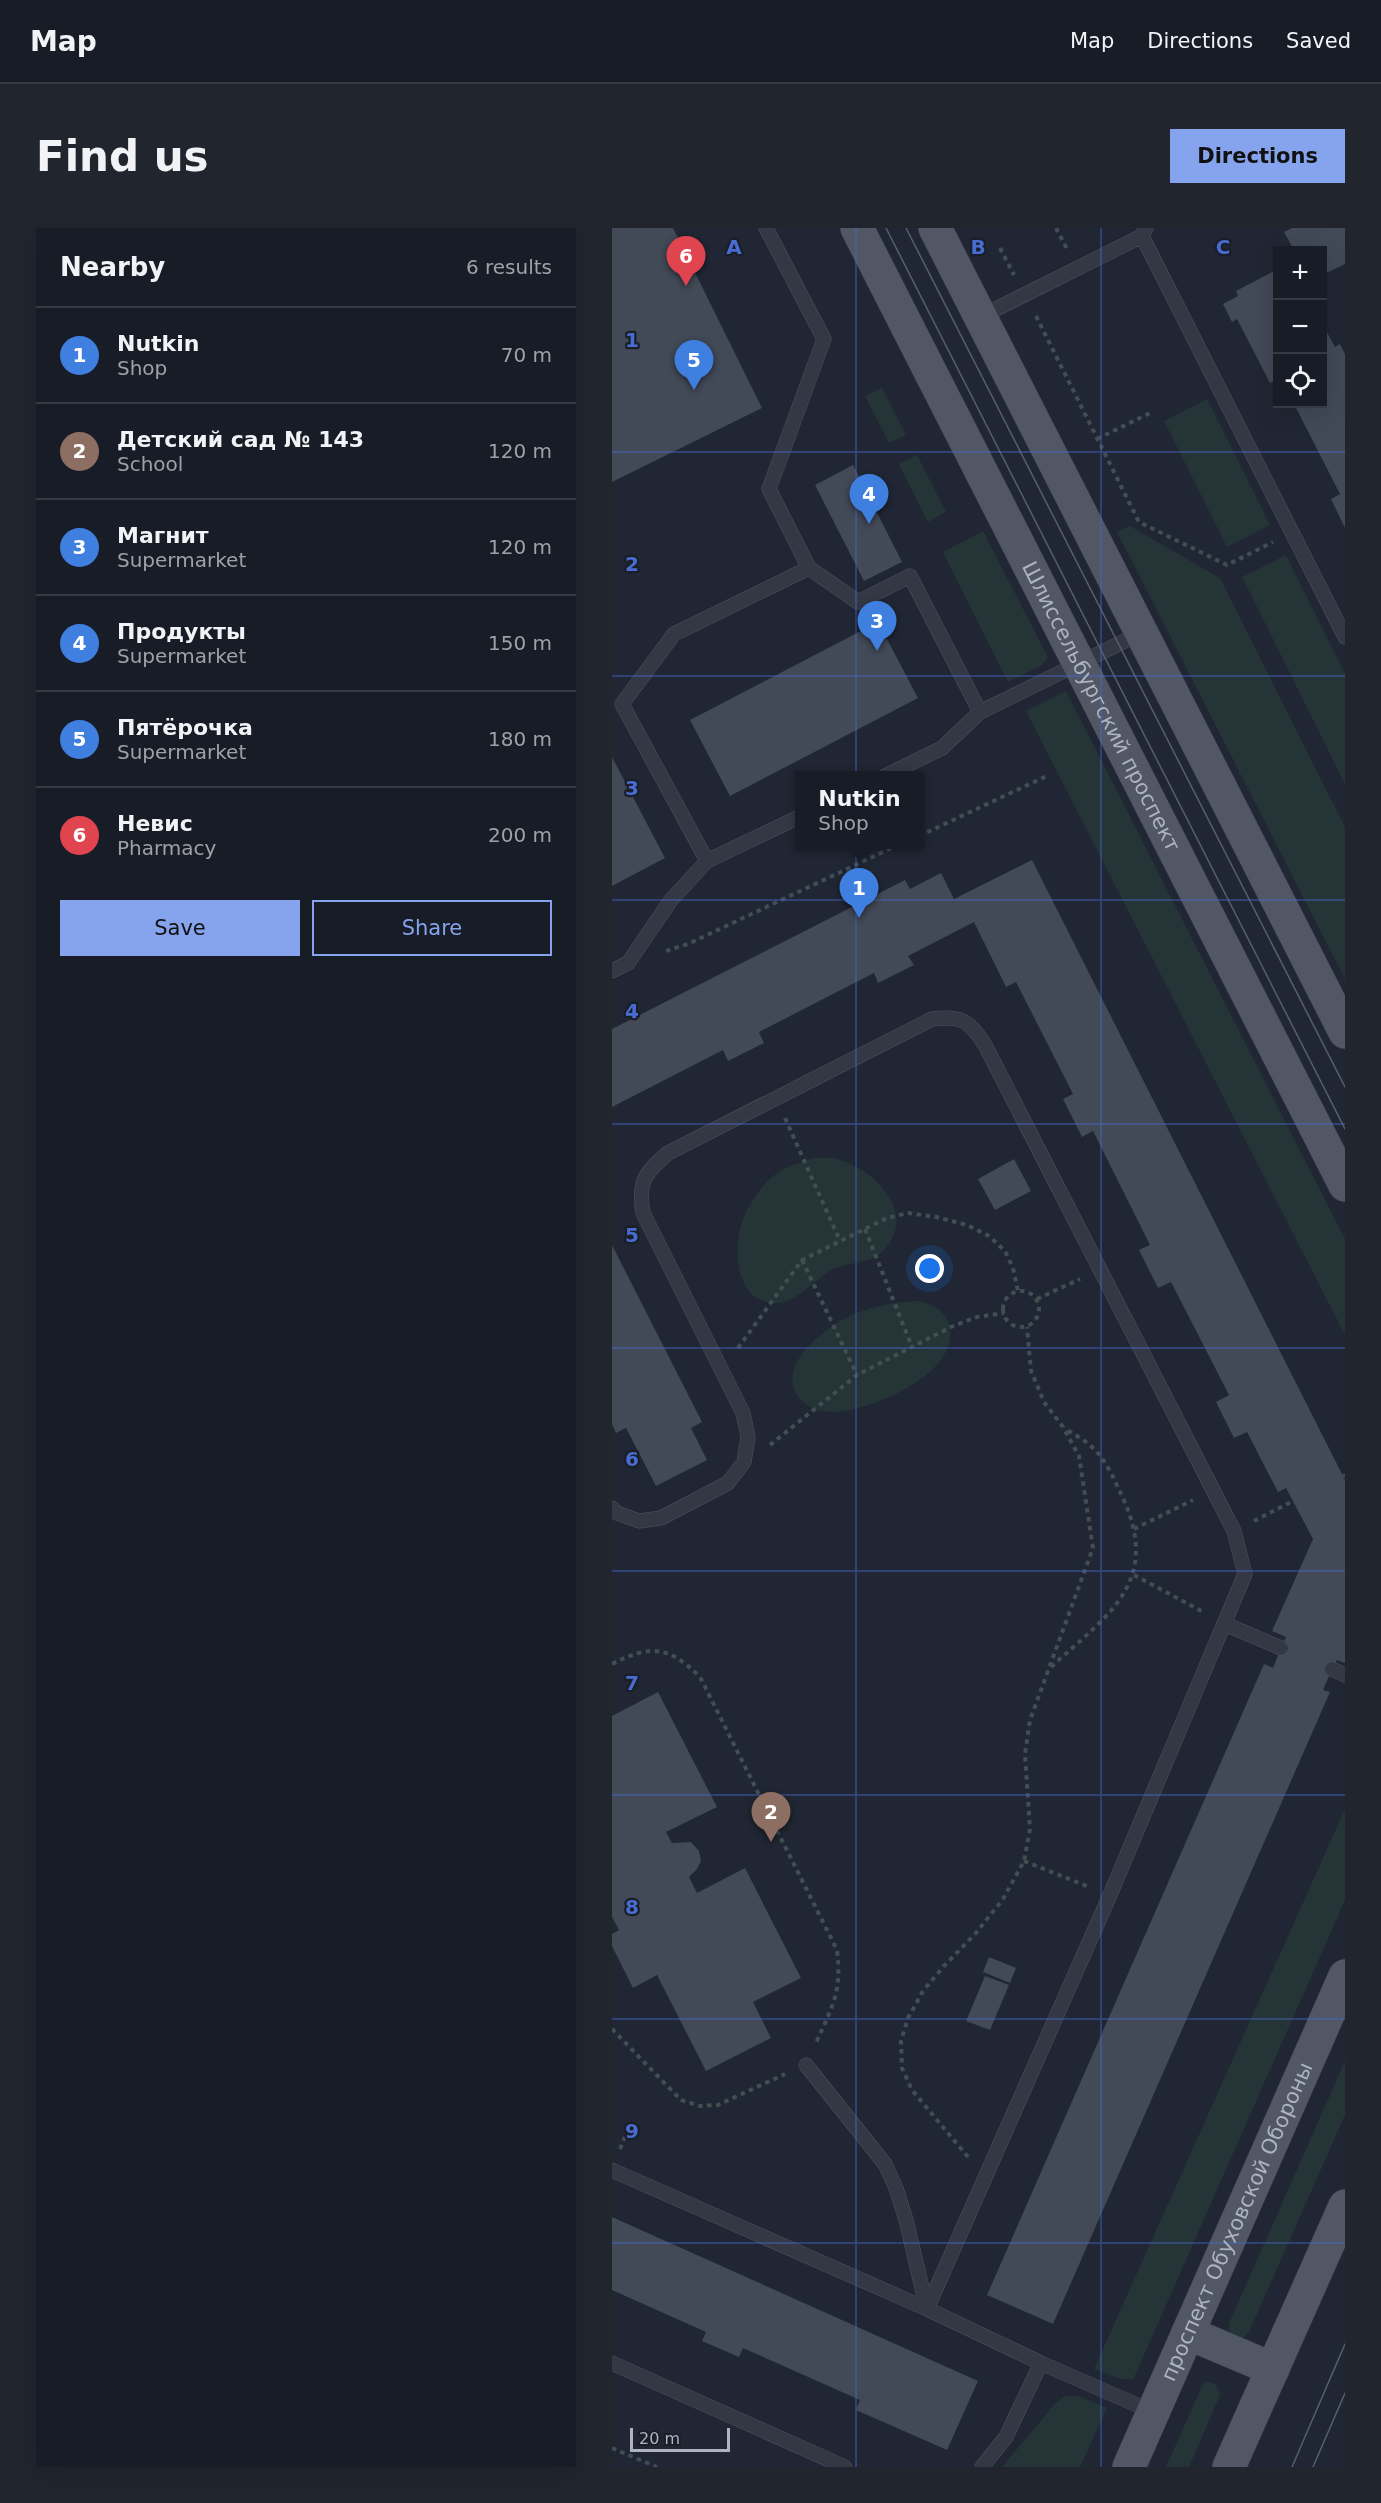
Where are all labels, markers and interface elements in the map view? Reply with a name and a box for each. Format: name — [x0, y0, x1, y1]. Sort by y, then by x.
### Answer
text: Map — [30, 25, 97, 58]
text: Map — [1070, 29, 1114, 53]
text: Directions — [1147, 29, 1253, 53]
text: Saved — [1286, 29, 1351, 53]
button: Directions — [1170, 129, 1345, 183]
text: Find us — [36, 132, 209, 181]
text: A — [726, 235, 742, 259]
text: B — [970, 235, 986, 259]
text: C — [1216, 235, 1230, 259]
pin: 6 — [666, 236, 706, 286]
map controls — [1273, 246, 1327, 408]
button: + — [1273, 246, 1327, 300]
text: Nearby — [60, 252, 165, 282]
text: 6 results — [466, 255, 552, 279]
button: − — [1273, 300, 1327, 354]
text: 1 — [625, 328, 639, 352]
text: Nutkin — [117, 331, 199, 356]
pin: 5 — [674, 340, 713, 390]
text: 1 — [73, 343, 86, 367]
text: 70 m — [501, 343, 552, 367]
button: locate — [1273, 354, 1327, 408]
text: Shop — [117, 356, 167, 380]
text: Детский сад № 143 — [117, 427, 364, 452]
text: 2 — [73, 439, 86, 463]
text: 120 m — [488, 439, 552, 463]
text: School — [117, 452, 183, 476]
pin: 4 — [850, 474, 888, 524]
text: Магнит — [117, 523, 209, 548]
text: 3 — [73, 535, 86, 559]
text: 120 m — [488, 535, 552, 559]
text: Supermarket — [117, 548, 246, 572]
text: 2 — [625, 552, 639, 576]
street label: Шлиссельбургский проспект — [1017, 557, 1185, 855]
pin: 3 — [858, 602, 896, 651]
text: Продукты — [117, 619, 246, 644]
text: 4 — [73, 631, 86, 655]
text: 150 m — [488, 631, 552, 655]
text: Supermarket — [117, 644, 246, 668]
text: Пятёрочка — [117, 715, 253, 740]
text: 5 — [73, 727, 86, 751]
text: 180 m — [488, 727, 552, 751]
text: Supermarket — [117, 740, 246, 764]
popup — [795, 771, 924, 849]
text: 3 — [625, 776, 639, 800]
text: Nutkin — [818, 786, 901, 811]
text: Невис — [117, 811, 193, 836]
text: Shop — [818, 811, 869, 835]
text: 6 — [73, 823, 86, 847]
text: 200 m — [488, 823, 552, 847]
text: Pharmacy — [117, 836, 216, 860]
pin: 1 — [840, 868, 878, 918]
button: Save — [60, 900, 300, 956]
button: Share — [312, 900, 552, 956]
text: 4 — [625, 999, 639, 1023]
text: 5 — [625, 1223, 639, 1247]
your location — [915, 1254, 944, 1283]
text: 6 — [625, 1447, 639, 1471]
text: 7 — [625, 1671, 639, 1695]
pin: 2 — [752, 1792, 790, 1842]
text: 8 — [625, 1895, 639, 1919]
street label: проспект Обуховской Обороны — [1156, 2059, 1317, 2385]
text: 9 — [625, 2119, 639, 2143]
scale bar — [630, 2425, 730, 2452]
text: 20 m — [639, 2429, 680, 2448]

